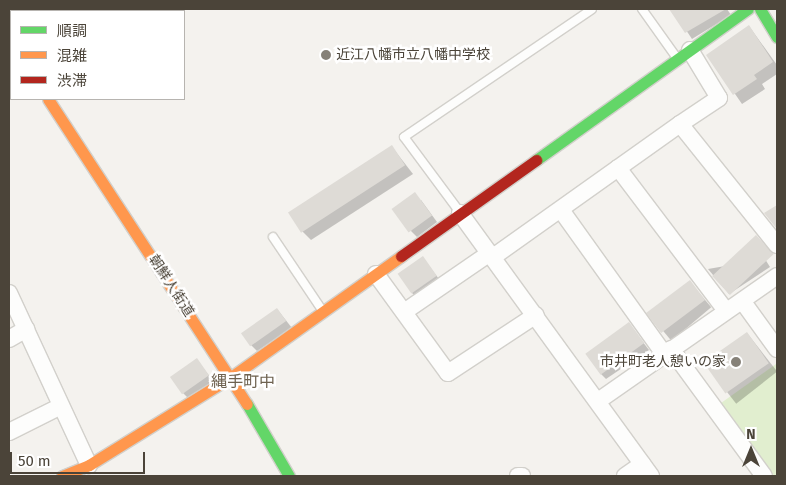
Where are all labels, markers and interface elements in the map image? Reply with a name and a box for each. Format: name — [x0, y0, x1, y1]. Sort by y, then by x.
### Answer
legend — [10, 10, 185, 100]
text: 順調 — [57, 22, 87, 40]
text: 混雑 — [57, 47, 87, 65]
place label: 近江八幡市立八幡中学校 — [336, 47, 490, 63]
marker: 近江八幡市立八幡中学校 — [320, 49, 332, 61]
text: 渋滞 — [57, 72, 87, 90]
street label: 朝鮮人街道 — [145, 252, 197, 320]
place label: 市井町老人憩いの家 — [600, 354, 726, 370]
marker: 市井町老人憩いの家 — [730, 356, 742, 368]
district label: 縄手町中 — [211, 372, 275, 392]
north arrow — [726, 425, 776, 475]
text: N — [746, 426, 756, 443]
scale bar — [12, 442, 148, 474]
text: 50 m — [18, 452, 51, 470]

